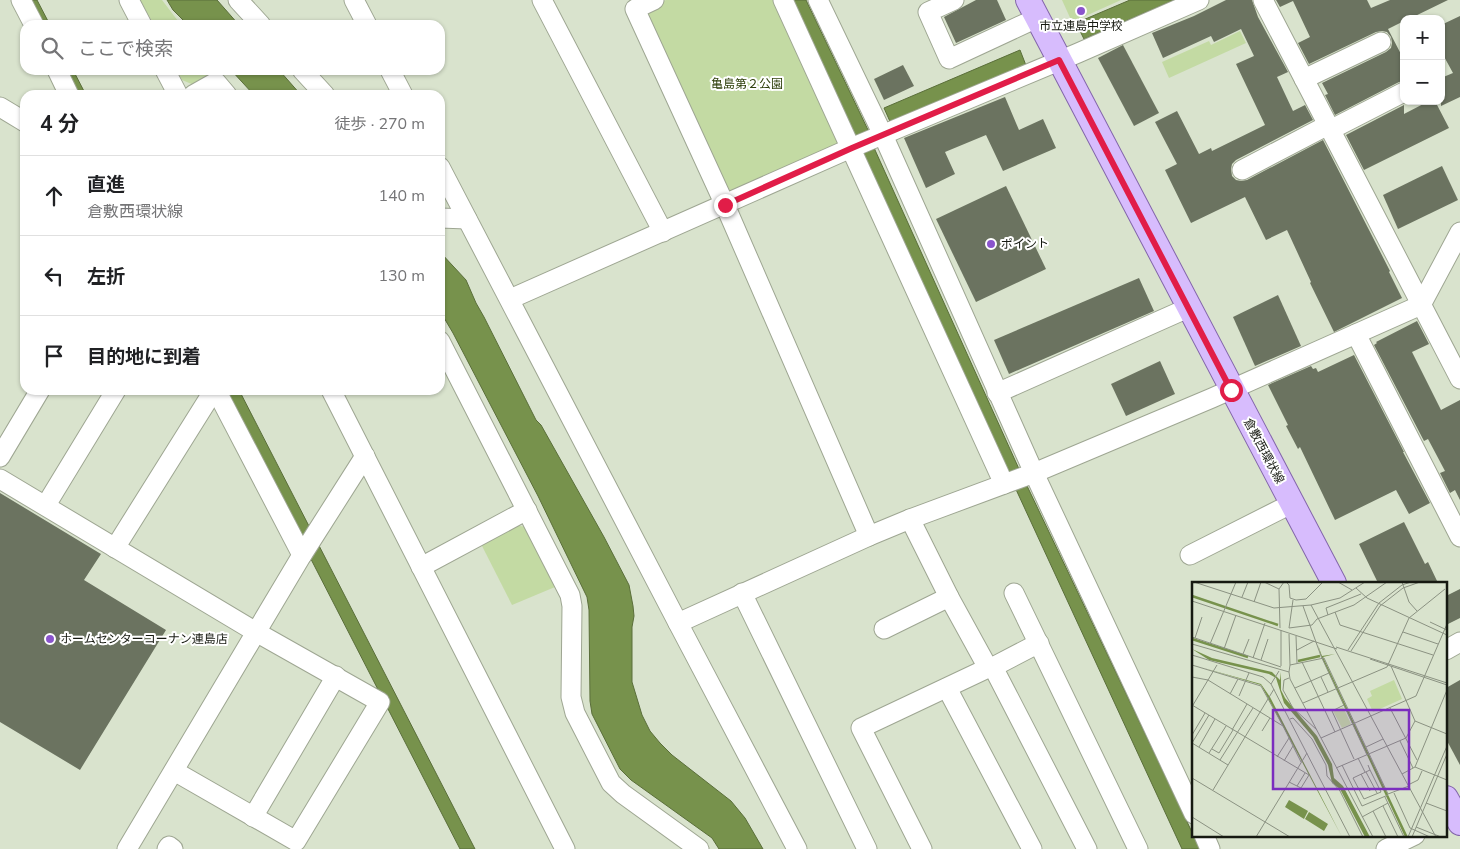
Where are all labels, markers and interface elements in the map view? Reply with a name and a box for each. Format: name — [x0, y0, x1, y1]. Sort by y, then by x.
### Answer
marker: 市立連島中学校 — [1075, 5, 1087, 17]
map controls — [1400, 15, 1445, 105]
button: + — [1400, 15, 1445, 60]
place label: 市立連島中学校 — [1039, 18, 1123, 34]
search box — [20, 20, 445, 75]
icon: search — [38, 34, 66, 62]
text: ここで検索 — [78, 36, 173, 62]
button: − — [1400, 60, 1445, 105]
park label: 亀島第２公園 — [711, 76, 783, 92]
text: 4 分 — [40, 110, 79, 138]
text: 徒歩 · 270 m — [335, 113, 425, 135]
text: 直進 — [87, 172, 125, 198]
icon: ahead — [40, 182, 68, 210]
text: 140 m — [378, 185, 425, 207]
route end — [714, 194, 737, 217]
text: 倉敷西環状線 — [87, 201, 183, 223]
place label: ポイント — [1001, 236, 1049, 252]
marker: ポイント — [985, 238, 997, 250]
icon: left — [40, 262, 68, 290]
text: 左折 — [87, 264, 125, 290]
text: 130 m — [378, 265, 425, 287]
icon: arrive — [40, 342, 68, 370]
text: 目的地に到着 — [87, 344, 201, 370]
route start — [1220, 379, 1243, 402]
street label: 倉敷西環状線 — [1240, 415, 1288, 487]
inset map — [1192, 582, 1448, 836]
place label: ホームセンターコーナン連島店 — [60, 631, 228, 647]
marker: ホームセンターコーナン連島店 — [44, 633, 56, 645]

